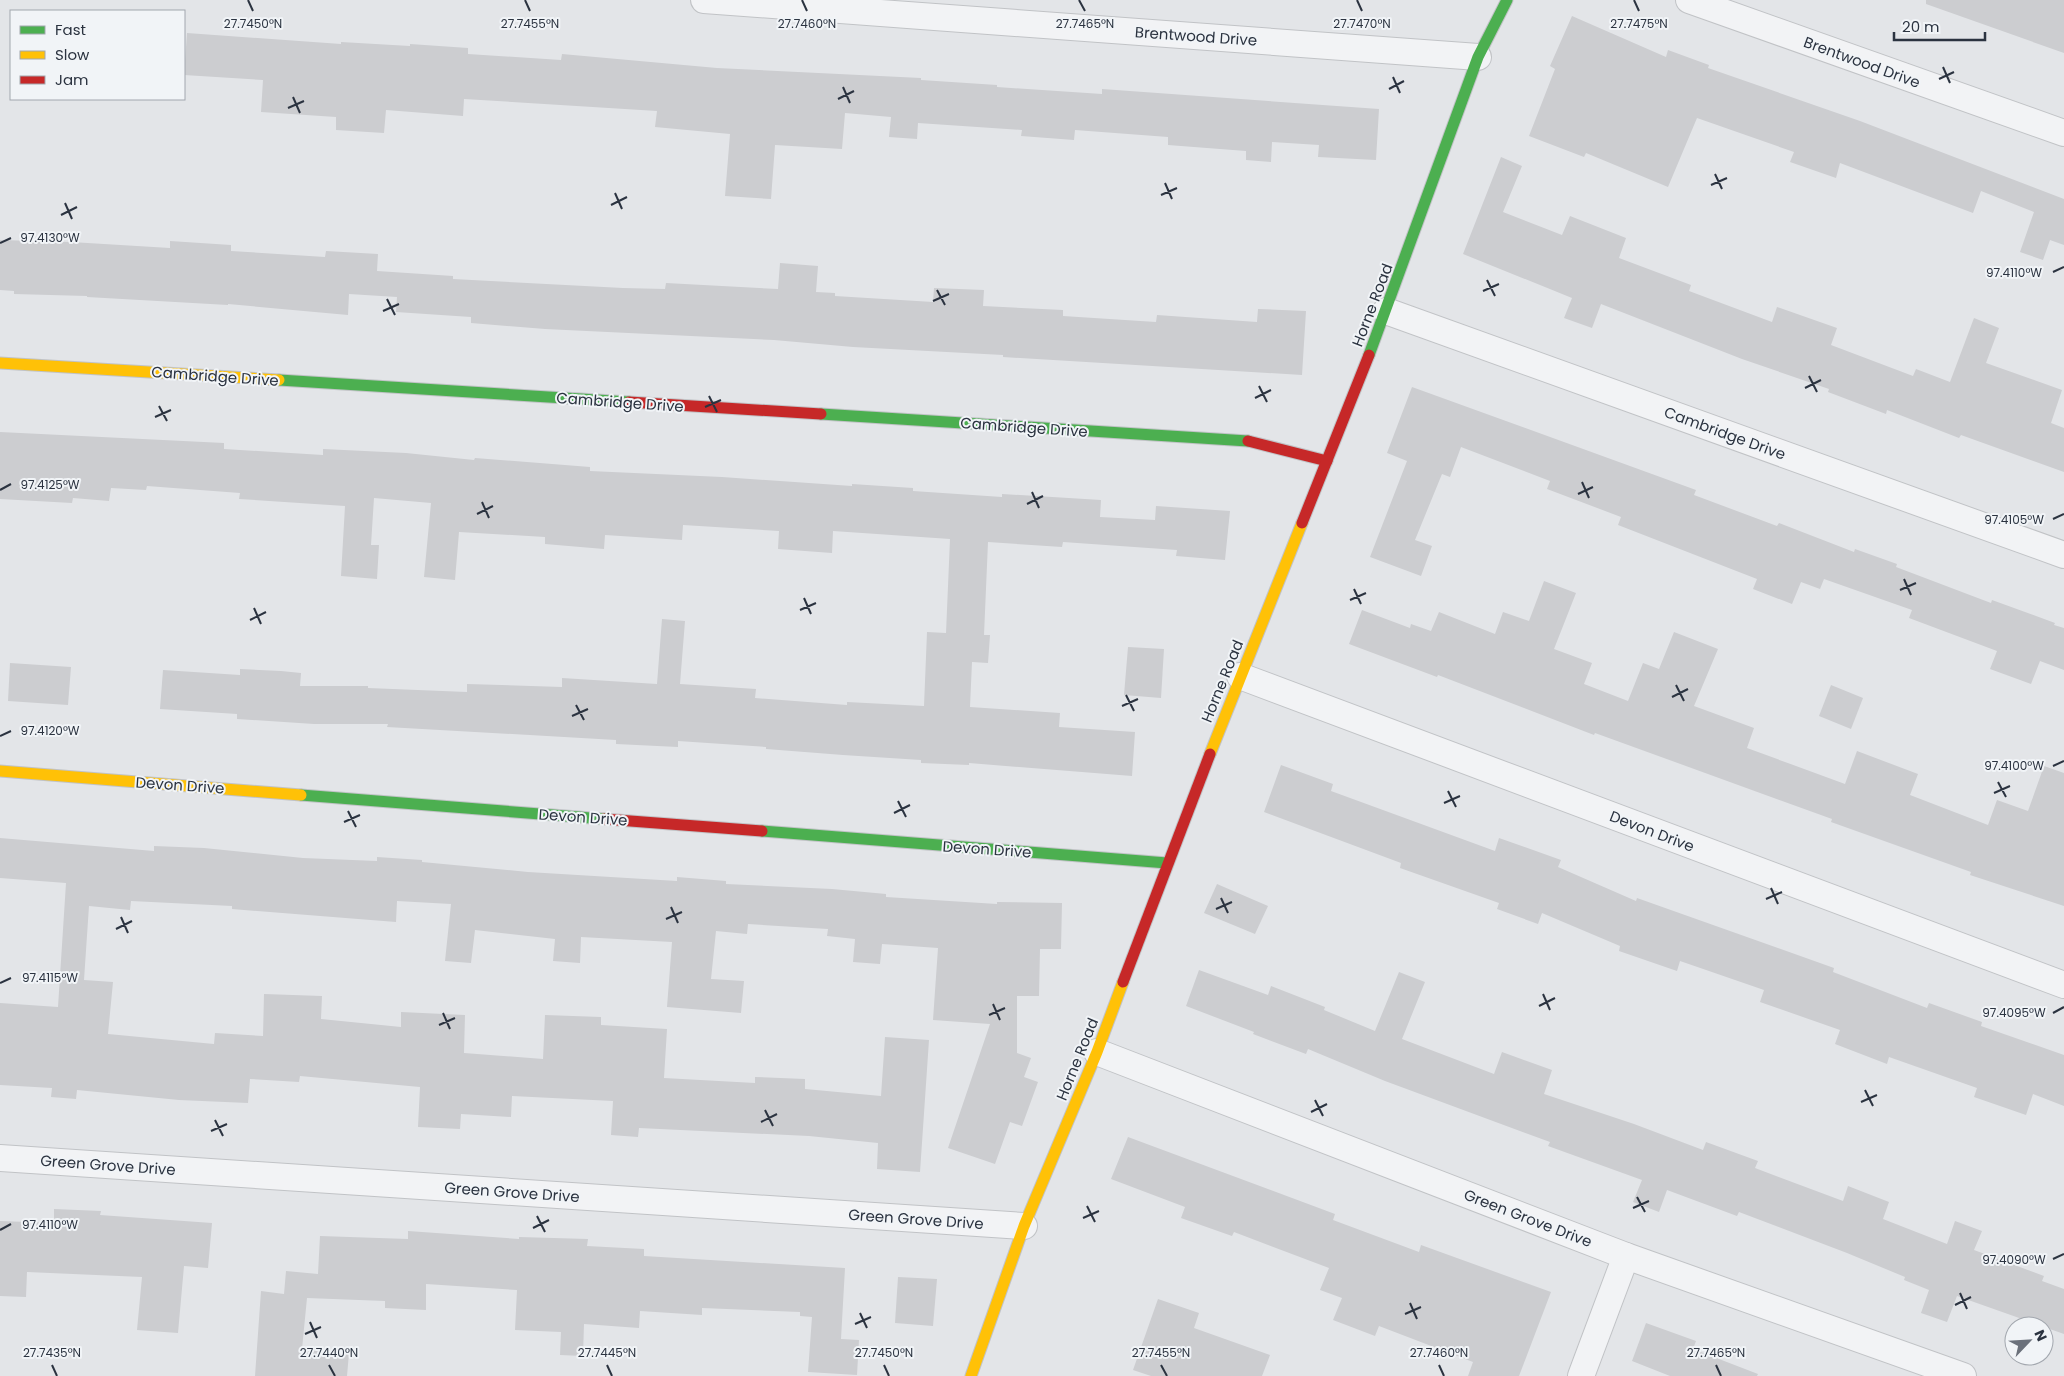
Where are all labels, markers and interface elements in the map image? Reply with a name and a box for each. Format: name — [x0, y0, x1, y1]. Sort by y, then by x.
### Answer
legend — [10, 10, 185, 100]
scale bar — [1894, 10, 1985, 42]
text: 27.7450°N — [224, 15, 282, 32]
text: 27.7455°N — [501, 15, 559, 32]
text: 27.7460°N — [778, 15, 836, 32]
text: 27.7465°N — [1056, 15, 1114, 32]
text: 27.7470°N — [1333, 15, 1391, 32]
text: 27.7475°N — [1610, 15, 1668, 32]
text: 20 m — [1902, 16, 1940, 37]
text: Fast — [55, 19, 86, 40]
street label: Brentwood Drive — [1134, 21, 1258, 51]
street label: Brentwood Drive — [1801, 31, 1923, 93]
text: Slow — [55, 44, 90, 65]
text: Jam — [55, 69, 89, 90]
text: 97.4130°W — [20, 229, 80, 246]
street label: Horne Road — [1347, 260, 1397, 350]
text: 97.4110°W — [1986, 264, 2042, 281]
street label: Cambridge Drive — [151, 361, 279, 391]
street label: Cambridge Drive — [556, 387, 684, 417]
street label: Cambridge Drive — [1661, 401, 1789, 465]
street label: Cambridge Drive — [960, 412, 1088, 442]
text: 97.4125°W — [20, 476, 80, 493]
text: 97.4105°W — [1984, 511, 2044, 528]
street label: Horne Road — [1196, 637, 1248, 725]
text: 97.4120°W — [20, 722, 80, 739]
text: 97.4100°W — [1984, 757, 2044, 774]
street label: Devon Drive — [135, 771, 225, 799]
street label: Devon Drive — [538, 803, 628, 831]
street label: Devon Drive — [1607, 805, 1697, 857]
street label: Devon Drive — [942, 835, 1032, 863]
text: 97.4115°W — [22, 969, 78, 986]
text: 97.4095°W — [1982, 1004, 2046, 1021]
street label: Horne Road — [1051, 1015, 1103, 1103]
street label: Green Grove Drive — [40, 1150, 176, 1180]
street label: Green Grove Drive — [444, 1177, 580, 1207]
street label: Green Grove Drive — [1461, 1184, 1595, 1252]
street label: Green Grove Drive — [848, 1204, 984, 1234]
text: 97.4110°W — [22, 1216, 78, 1233]
text: 97.4090°W — [1982, 1251, 2046, 1268]
north arrow — [2004, 1316, 2054, 1366]
text: N — [2029, 1327, 2052, 1345]
text: 27.7435°N — [23, 1344, 81, 1361]
text: 27.7440°N — [300, 1344, 358, 1361]
text: 27.7445°N — [578, 1344, 636, 1361]
text: 27.7450°N — [855, 1344, 913, 1361]
text: 27.7455°N — [1132, 1344, 1190, 1361]
text: 27.7460°N — [1410, 1344, 1468, 1361]
text: 27.7465°N — [1687, 1344, 1745, 1361]

